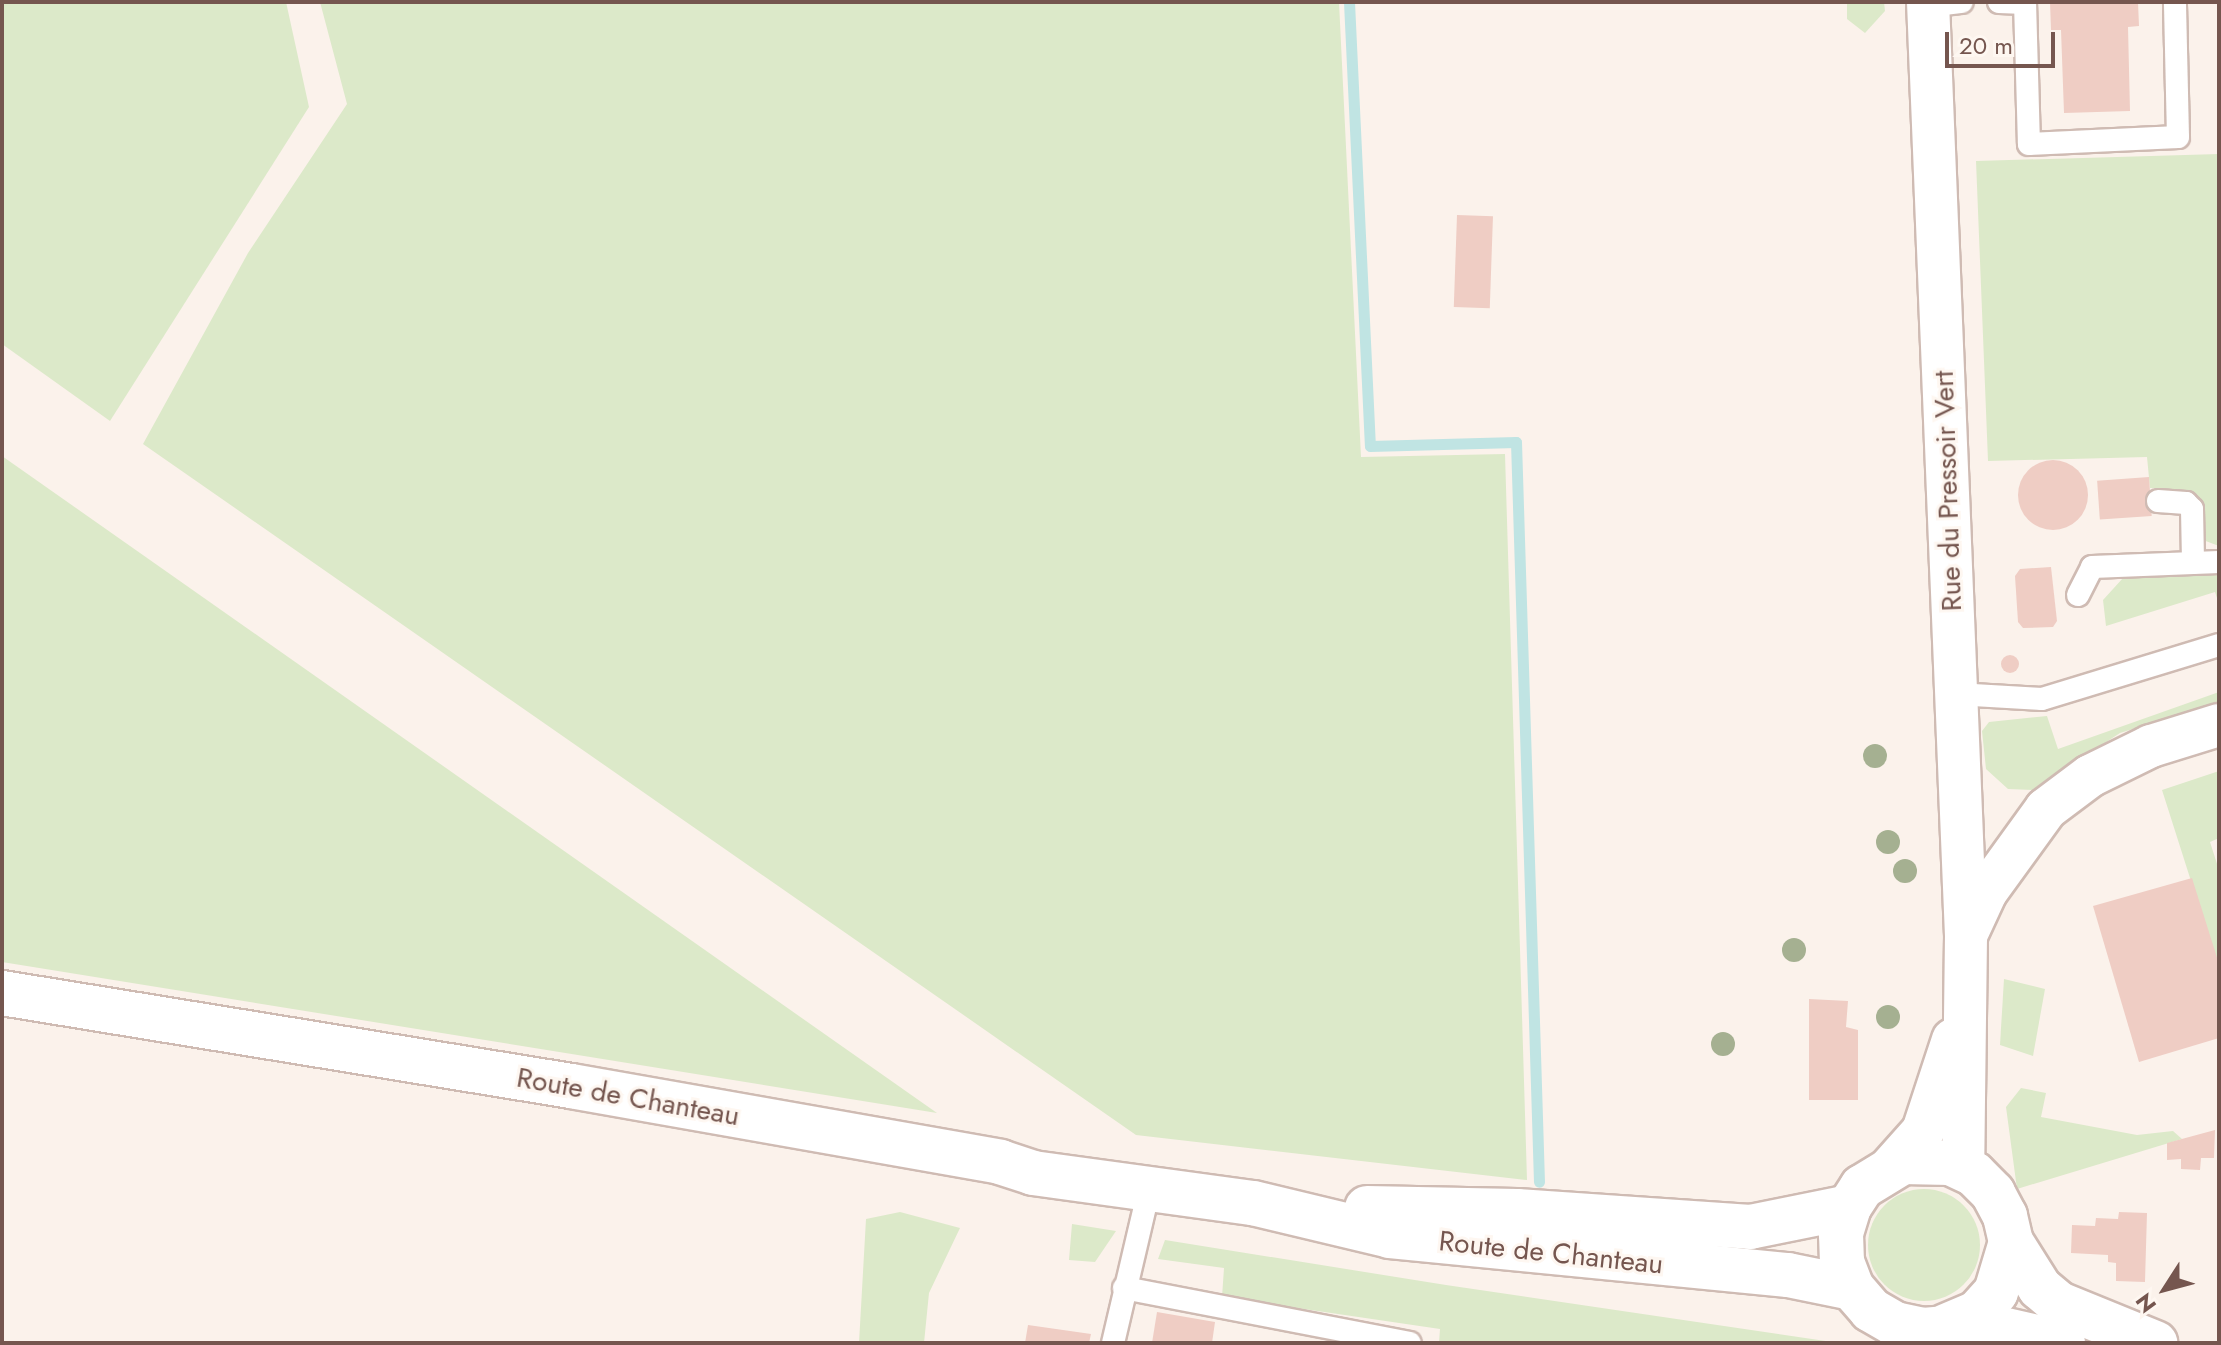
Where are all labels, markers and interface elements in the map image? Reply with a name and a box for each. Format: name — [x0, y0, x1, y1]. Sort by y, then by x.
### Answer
scale bar — [1949, 16, 2059, 66]
text: 20 m — [1959, 28, 2013, 63]
street label: Rue du Pressoir Vert — [1927, 370, 1969, 612]
street label: Route de Chanteau — [514, 1061, 742, 1133]
street label: Route de Chanteau — [1437, 1225, 1665, 1281]
north arrow — [2125, 1249, 2205, 1329]
text: N — [2128, 1287, 2164, 1320]

